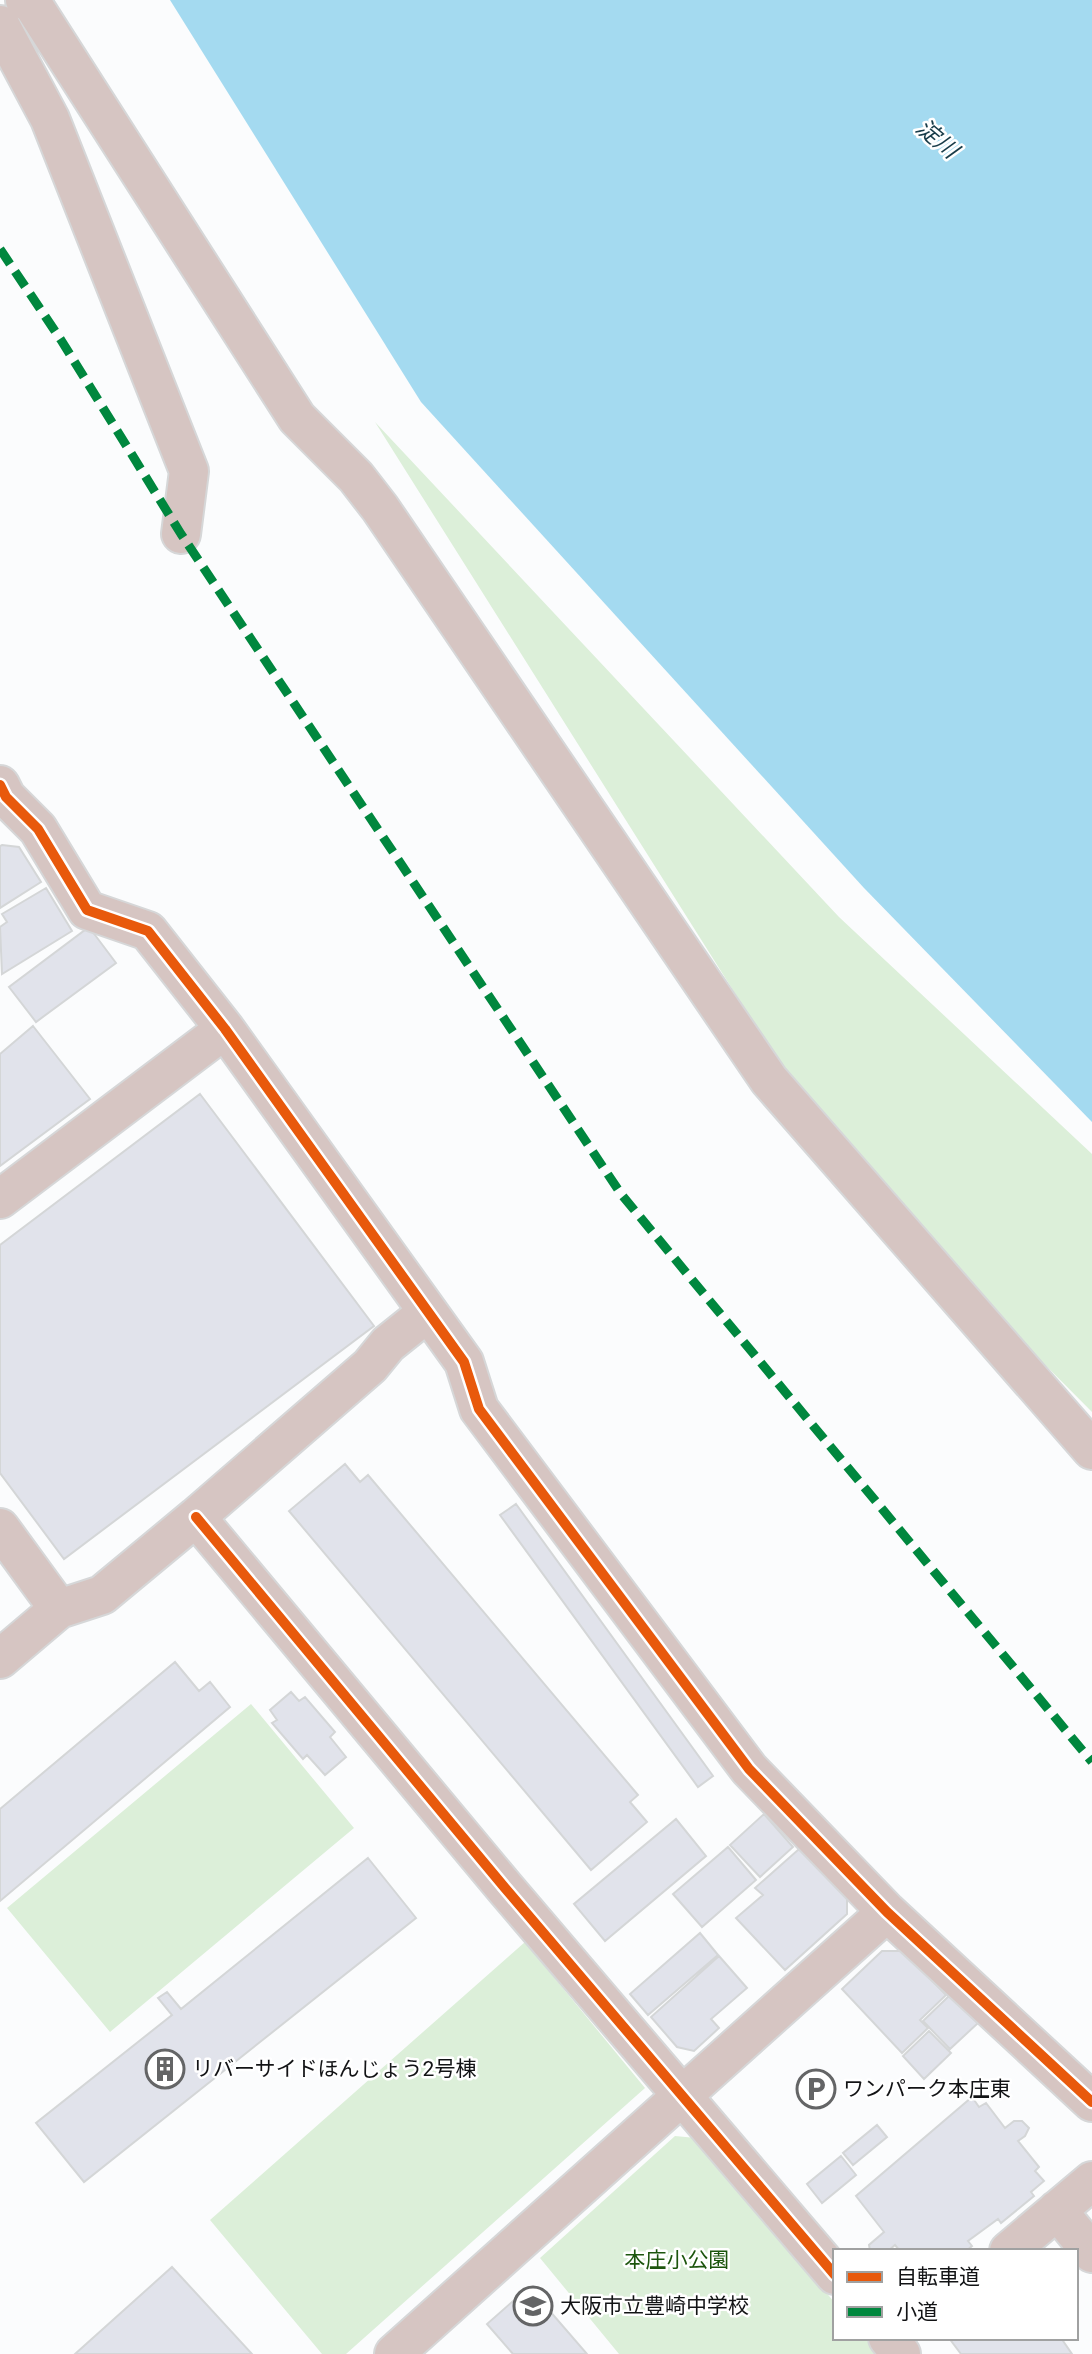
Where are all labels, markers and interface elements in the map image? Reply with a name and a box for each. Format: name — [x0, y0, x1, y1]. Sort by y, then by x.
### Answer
water label: 淀川 — [911, 114, 966, 166]
building icon: リバーサイドほんじょう2号棟 — [144, 2048, 186, 2090]
place label: リバーサイドほんじょう2号棟 — [192, 2057, 476, 2081]
parking icon: ワンパーク本庄東 — [795, 2068, 837, 2110]
place label: ワンパーク本庄東 — [843, 2077, 1011, 2101]
park label: 本庄小公園 — [625, 2248, 730, 2272]
legend — [833, 2249, 1078, 2340]
text: 自転車道 — [896, 2265, 980, 2289]
school or university icon: 大阪市立豊崎中学校 — [512, 2285, 554, 2327]
place label: 大阪市立豊崎中学校 — [560, 2294, 749, 2318]
text: 小道 — [896, 2300, 938, 2324]

